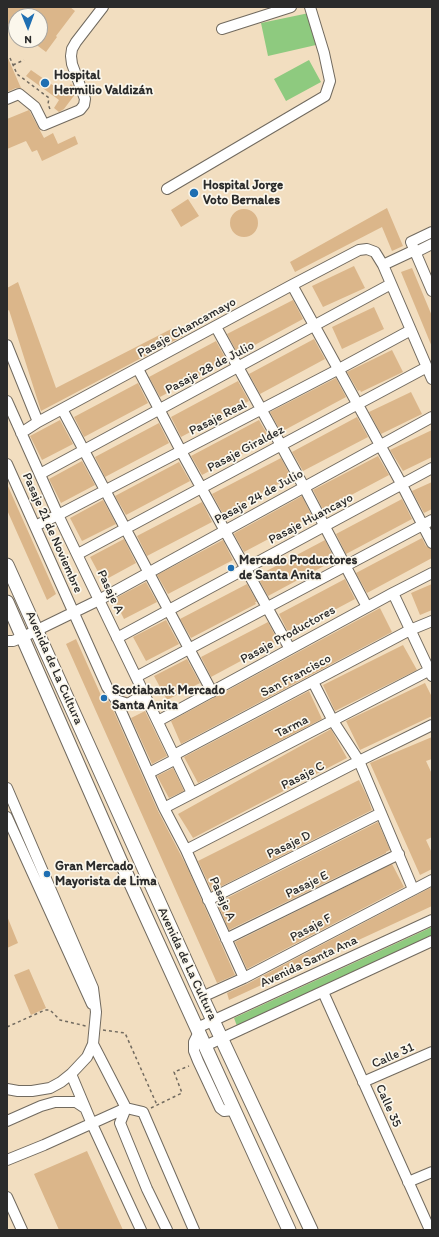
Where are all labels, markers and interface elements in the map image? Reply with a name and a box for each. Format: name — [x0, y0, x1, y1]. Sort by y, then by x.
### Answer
north arrow — [8, 8, 48, 48]
text: N — [24, 33, 32, 46]
place label: Hospital Hermilio Valdizán — [54, 68, 153, 99]
marker: Hospital Hermilio Valdizán — [39, 77, 51, 89]
place label: Hospital Jorge Voto Bernales — [203, 178, 283, 209]
marker: Hospital Jorge Voto Bernales — [188, 187, 200, 199]
street label: Pasaje Chancamayo — [135, 294, 239, 362]
street label: Pasaje 28 de Julio — [163, 338, 257, 398]
street label: Pasaje Real — [187, 397, 249, 439]
street label: Pasaje Giraldez — [205, 422, 287, 476]
street label: Pasaje 24 de Julio — [212, 466, 306, 528]
street label: Pasaje 21 de Noviembre — [18, 470, 86, 596]
street label: Pasaje Huancayo — [266, 490, 356, 548]
place label: Mercado Productores de Santa Anita — [239, 553, 357, 584]
marker: Mercado Productores de Santa Anita — [226, 563, 236, 573]
street label: Pasaje A — [93, 568, 127, 616]
street label: Pasaje Productores — [238, 602, 338, 668]
street label: Avenida de La Cultura — [22, 609, 86, 727]
street label: San Francisco — [258, 651, 334, 701]
place label: Scotiabank Mercado Santa Anita — [112, 683, 225, 714]
marker: Scotiabank Mercado Santa Anita — [99, 693, 109, 703]
street label: Tarma — [273, 712, 311, 742]
street label: Pasaje C — [279, 758, 327, 794]
street label: Pasaje D — [264, 828, 314, 862]
place label: Gran Mercado Mayorista de Lima — [55, 859, 157, 890]
street label: Pasaje E — [283, 868, 331, 902]
marker: Gran Mercado Mayorista de Lima — [42, 869, 52, 879]
street label: Pasaje A — [205, 875, 239, 923]
street label: Avenida de La Cultura — [154, 905, 220, 1023]
street label: Pasaje F — [287, 911, 335, 945]
street label: Avenida Santa Ana — [258, 933, 360, 991]
street label: Calle 31 — [369, 1040, 417, 1072]
street label: Calle 35 — [372, 1082, 404, 1130]

